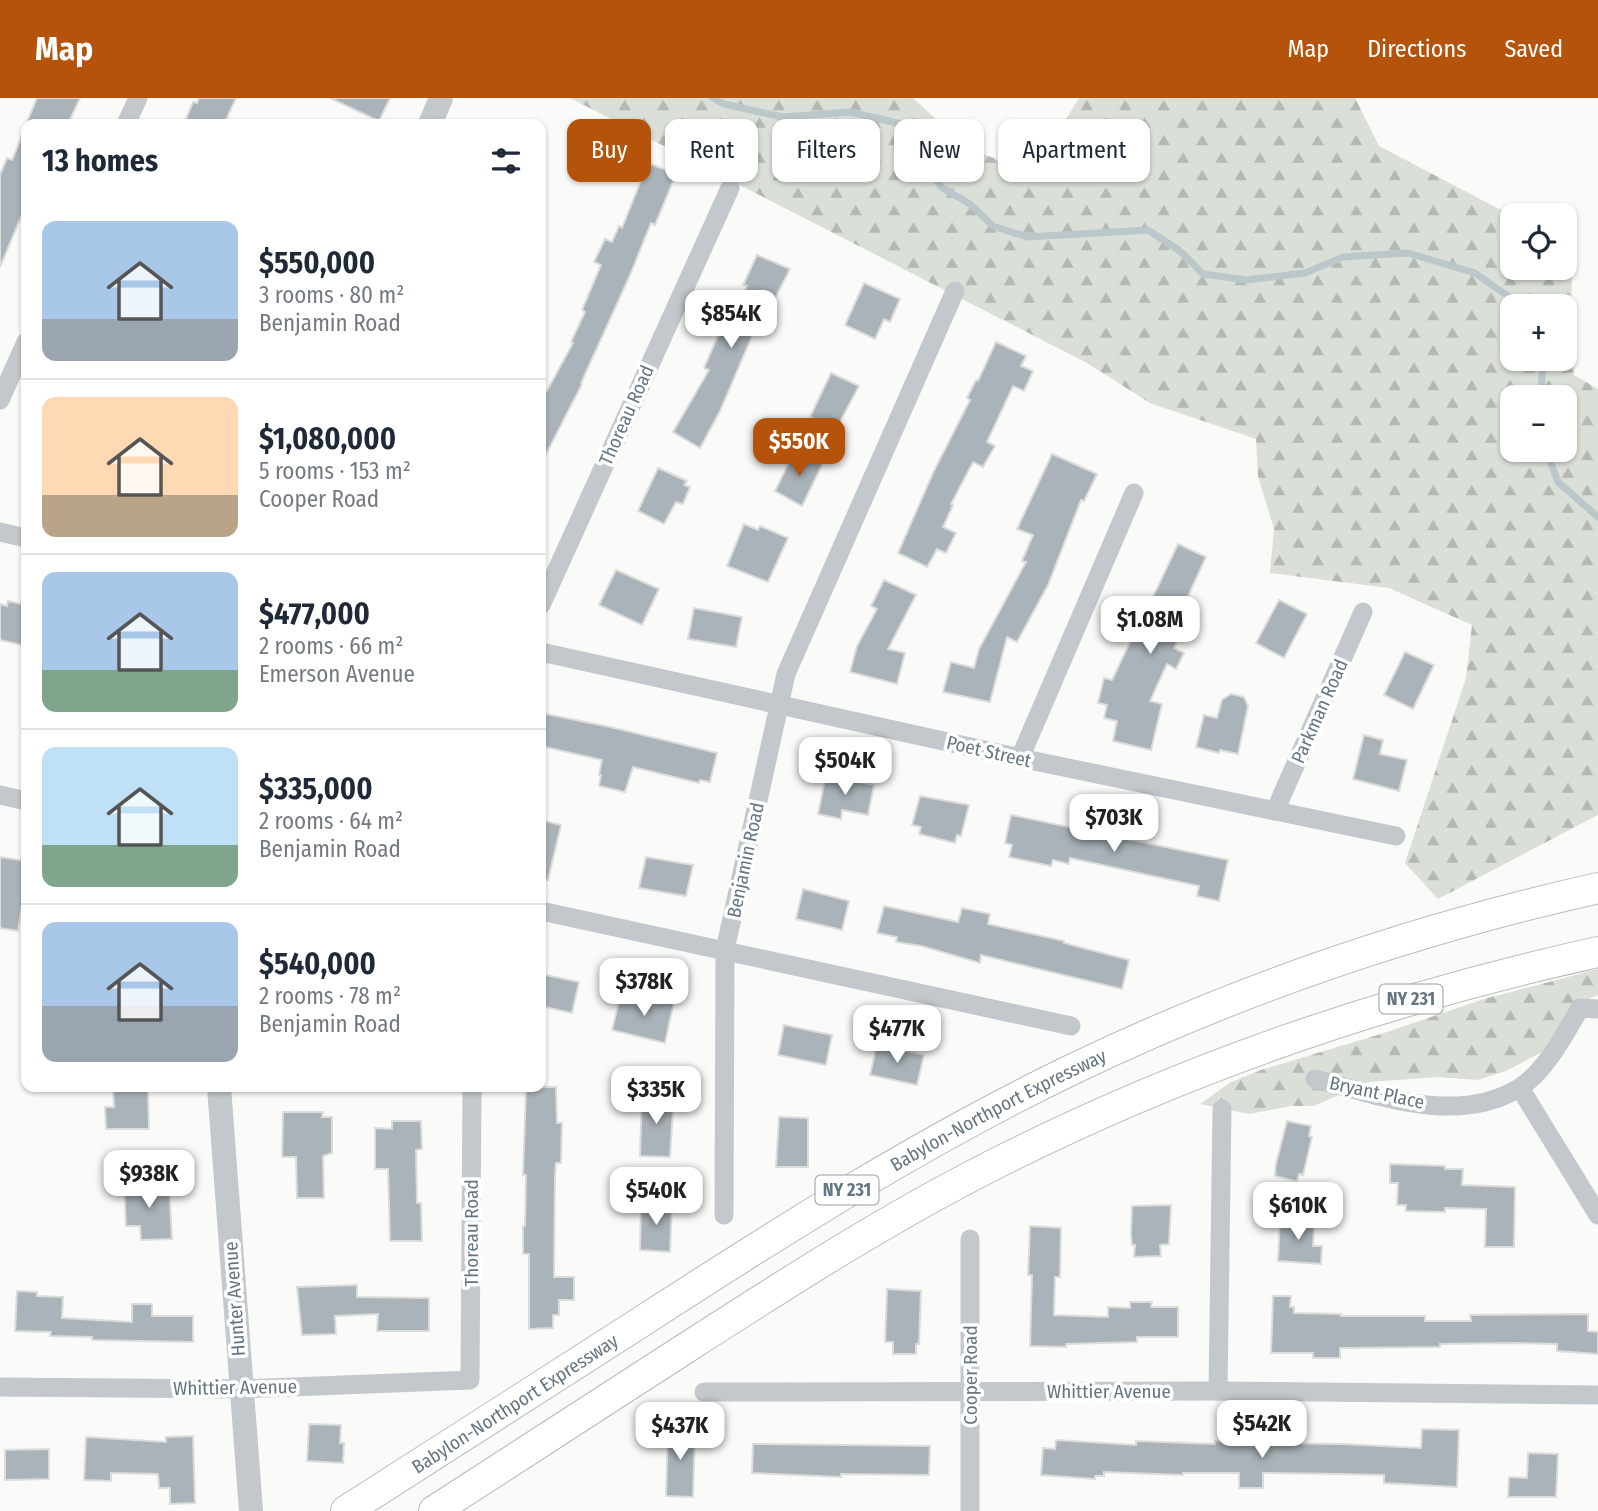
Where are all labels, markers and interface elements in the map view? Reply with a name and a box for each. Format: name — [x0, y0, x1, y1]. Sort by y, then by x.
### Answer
text: Map — [35, 29, 93, 69]
text: Map — [1288, 35, 1329, 63]
text: Directions — [1367, 35, 1466, 63]
text: Saved — [1504, 35, 1563, 63]
chip: Buy — [567, 119, 651, 182]
chip: Rent — [665, 119, 758, 182]
chip: Filters — [772, 119, 880, 182]
chip: New — [894, 119, 984, 182]
chip: Apartment — [998, 119, 1150, 182]
icon: filters — [487, 142, 525, 180]
text: 13 homes — [42, 143, 158, 179]
map controls — [1500, 203, 1577, 462]
button: locate — [1500, 203, 1577, 280]
text: $550,000 — [259, 245, 375, 281]
icon: home — [98, 249, 182, 333]
text: 3 rooms · 80 m² — [259, 281, 404, 309]
pin: $854K — [682, 290, 780, 350]
button: + — [1500, 294, 1577, 371]
text: $854K — [701, 299, 761, 327]
text: Benjamin Road — [259, 309, 401, 337]
street label: Thoreau Road — [594, 362, 659, 469]
button: − — [1500, 385, 1577, 462]
pin: $550K — [750, 418, 848, 478]
text: $1,080,000 — [259, 421, 396, 457]
icon: home — [98, 425, 182, 509]
text: $550K — [769, 427, 829, 455]
text: 5 rooms · 153 m² — [259, 457, 411, 485]
text: Cooper Road — [259, 485, 379, 513]
text: $477,000 — [259, 596, 370, 632]
pin: $1.08M — [1093, 596, 1207, 656]
icon: home — [98, 600, 182, 684]
text: $1.08M — [1117, 605, 1183, 633]
text: 2 rooms · 66 m² — [259, 632, 403, 660]
street label: Parkman Road — [1286, 656, 1353, 767]
text: Emerson Avenue — [259, 660, 415, 688]
street label: Poet Street — [944, 731, 1034, 773]
pin: $504K — [796, 738, 894, 797]
text: $504K — [815, 746, 875, 774]
text: $335,000 — [259, 771, 373, 807]
icon: home — [98, 775, 182, 859]
pin: $703K — [1065, 794, 1163, 854]
street label: Benjamin Road — [722, 800, 769, 920]
text: $703K — [1085, 803, 1143, 831]
text: 2 rooms · 64 m² — [259, 807, 403, 835]
text: Benjamin Road — [259, 835, 401, 863]
text: $540,000 — [259, 946, 376, 982]
icon: home — [98, 950, 182, 1034]
pin: $378K — [595, 958, 693, 1018]
text: $378K — [615, 967, 673, 995]
text: 2 rooms · 78 m² — [259, 982, 401, 1010]
road number: NY 231 — [1380, 985, 1442, 1014]
pin: $477K — [848, 1006, 946, 1065]
text: Benjamin Road — [259, 1010, 401, 1038]
text: $477K — [869, 1014, 925, 1042]
street label: Babylon-Northport Expressway — [886, 1044, 1110, 1176]
pin: $335K — [607, 1066, 705, 1126]
street label: Bryant Place — [1327, 1071, 1426, 1114]
text: $335K — [627, 1075, 685, 1103]
pin: $938K — [100, 1150, 198, 1210]
text: $938K — [120, 1159, 178, 1187]
pin: $540K — [607, 1168, 705, 1227]
text: $540K — [626, 1176, 686, 1204]
road number: NY 231 — [816, 1176, 878, 1204]
street label: Thoreau Road — [460, 1179, 483, 1287]
pin: $610K — [1249, 1182, 1347, 1242]
text: $610K — [1269, 1191, 1327, 1219]
street label: Hunter Avenue — [219, 1241, 250, 1357]
street label: Cooper Road — [959, 1325, 982, 1425]
street label: Babylon-Northport Expressway — [407, 1329, 623, 1478]
street label: Whittier Avenue — [173, 1375, 297, 1400]
street label: Whittier Avenue — [1047, 1380, 1171, 1403]
pin: $542K — [1213, 1400, 1311, 1460]
pin: $437K — [631, 1402, 729, 1462]
text: $542K — [1233, 1409, 1291, 1437]
text: $437K — [652, 1411, 708, 1439]

